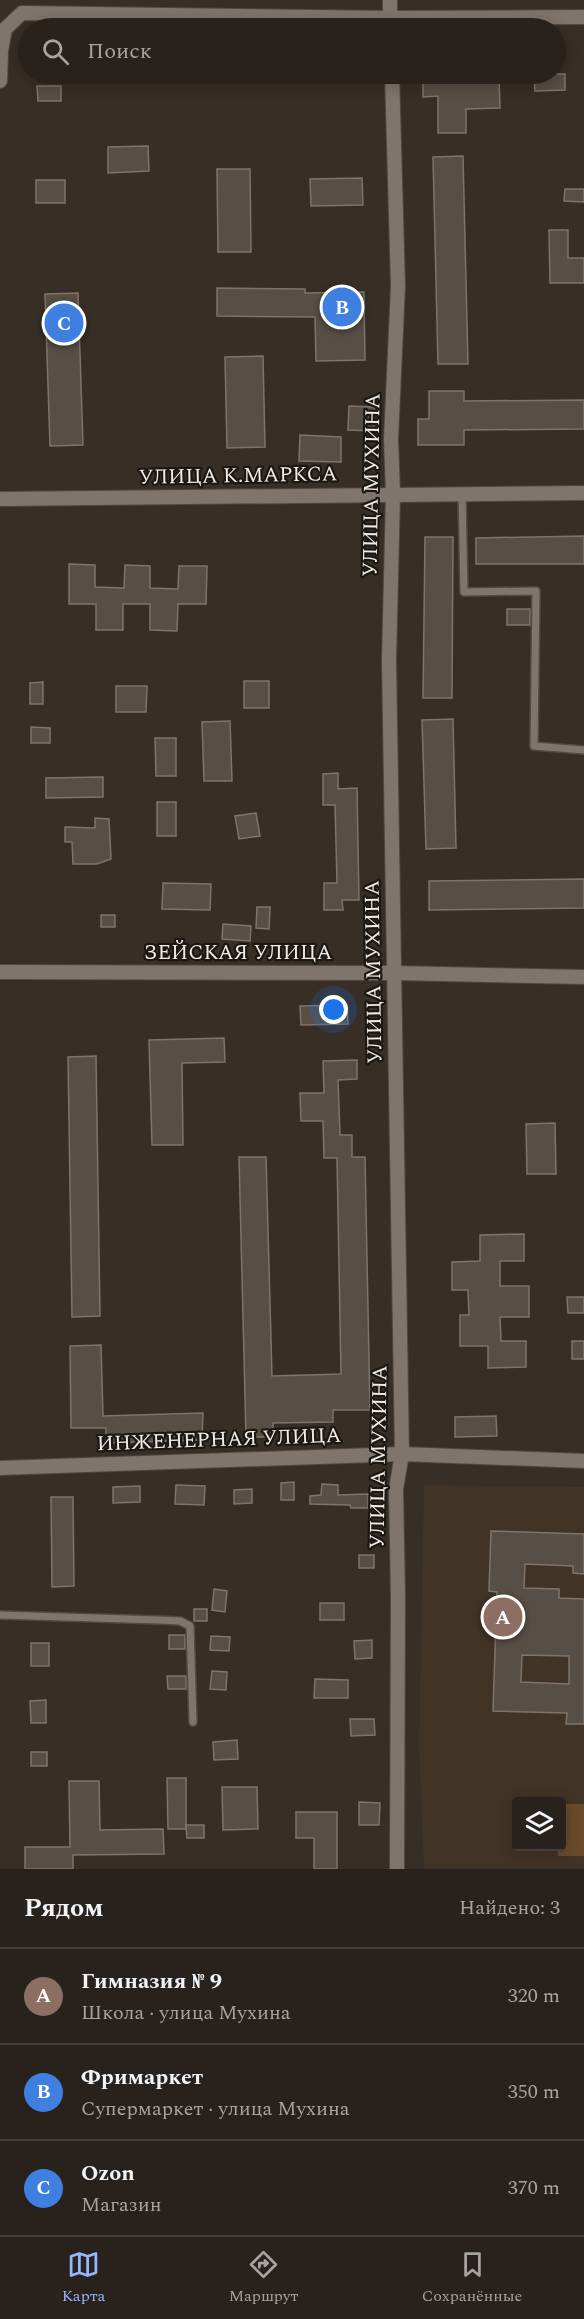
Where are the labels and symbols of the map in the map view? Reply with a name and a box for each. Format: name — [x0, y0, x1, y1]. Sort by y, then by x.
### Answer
pin: B — [322, 284, 362, 330]
pin: C — [44, 300, 84, 346]
street label: УЛИЦА МУХИНА — [354, 393, 390, 577]
street label: УЛИЦА К.МАРКСА — [138, 458, 338, 494]
street label: УЛИЦА МУХИНА — [356, 880, 392, 1064]
street label: ЗЕЙСКАЯ УЛИЦА — [144, 937, 332, 969]
your location — [319, 995, 348, 1024]
street label: УЛИЦА МУХИНА — [361, 1365, 397, 1549]
street label: ИНЖЕНЕРНАЯ УЛИЦА — [96, 1420, 342, 1460]
pin: A — [484, 1594, 522, 1640]

